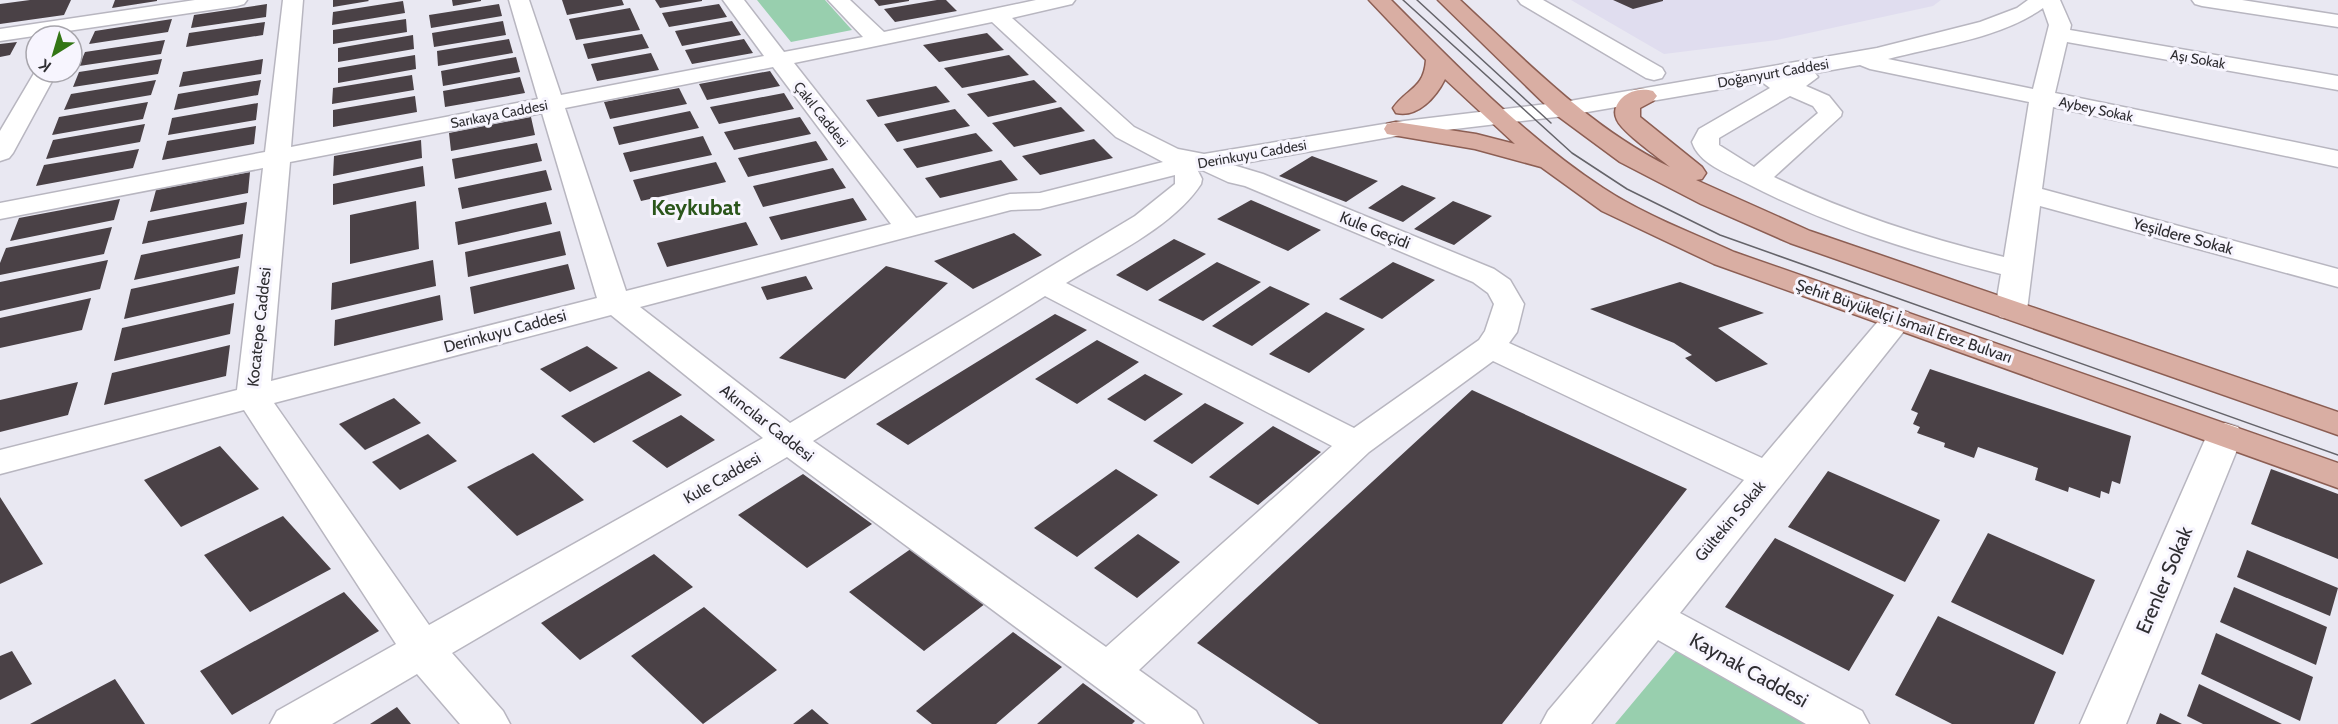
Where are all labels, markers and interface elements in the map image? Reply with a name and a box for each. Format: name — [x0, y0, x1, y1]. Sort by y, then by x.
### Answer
north arrow — [24, 24, 84, 84]
street label: Aşı Sokak — [2169, 45, 2228, 73]
street label: Doğanyurt Caddesi — [1716, 54, 1830, 92]
text: K — [36, 55, 55, 76]
street label: Çakıl Caddesi — [790, 78, 852, 150]
street label: Aybey Sokak — [2057, 92, 2135, 126]
street label: Sarıkaya Caddesi — [449, 96, 549, 132]
street label: Derinkuyu Caddesi — [1196, 136, 1308, 172]
district label: Keykubat — [651, 194, 741, 221]
street label: Kule Geçidi — [1337, 207, 1413, 253]
street label: Yeşildere Sokak — [2130, 213, 2236, 259]
street label: Kocatepe Caddesi — [243, 266, 275, 388]
street label: Şehit Büyükelçi İsmail Erez Bulvarı — [1793, 275, 2015, 367]
street label: Derinkuyu Caddesi — [442, 305, 568, 357]
street label: Akıncılar Caddesi — [716, 381, 818, 465]
street label: Kule Caddesi — [680, 448, 764, 508]
street label: Gültekin Sokak — [1691, 476, 1770, 565]
street label: Erenler Sokak — [2131, 523, 2197, 637]
street label: Kaynak Caddesi — [1686, 628, 1812, 712]

